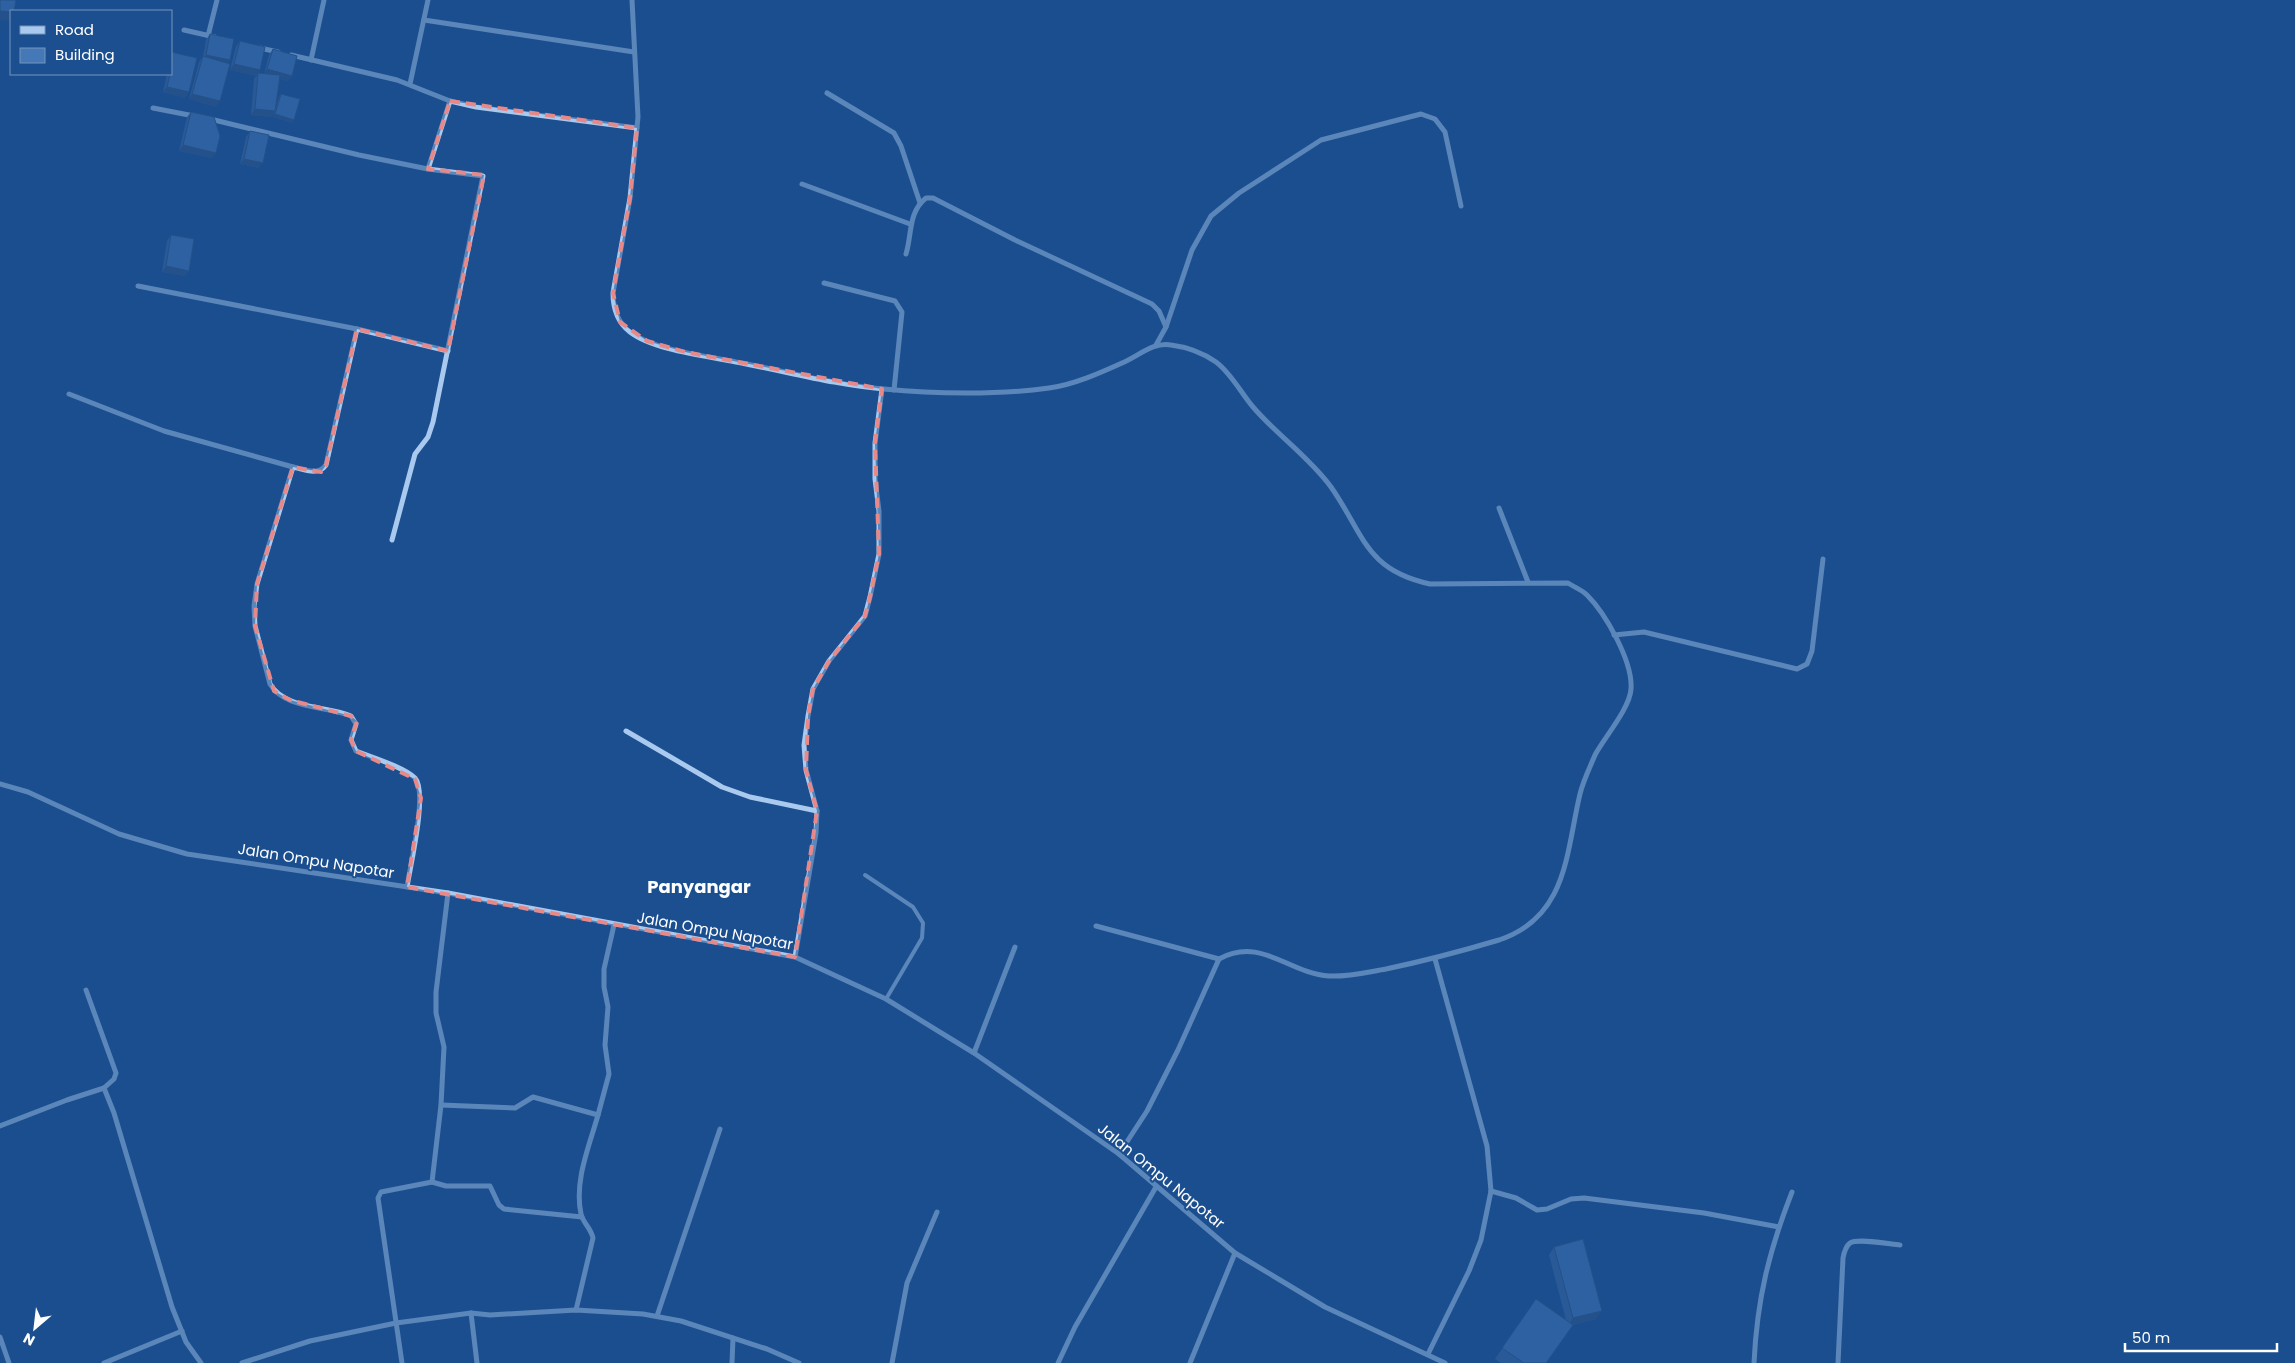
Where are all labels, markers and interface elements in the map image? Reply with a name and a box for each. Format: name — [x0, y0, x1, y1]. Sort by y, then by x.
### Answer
legend — [10, 10, 172, 75]
text: Road — [55, 19, 94, 40]
text: Building — [55, 44, 115, 65]
street label: Jalan Ompu Napotar — [236, 838, 396, 883]
district label: Panyangar — [647, 874, 751, 899]
street label: Jalan Ompu Napotar — [635, 906, 795, 955]
street label: Jalan Ompu Napotar — [1093, 1118, 1230, 1234]
north arrow — [10, 1303, 60, 1353]
scale bar — [2125, 1320, 2278, 1352]
text: 50 m — [2132, 1327, 2170, 1348]
text: N — [20, 1328, 38, 1351]

